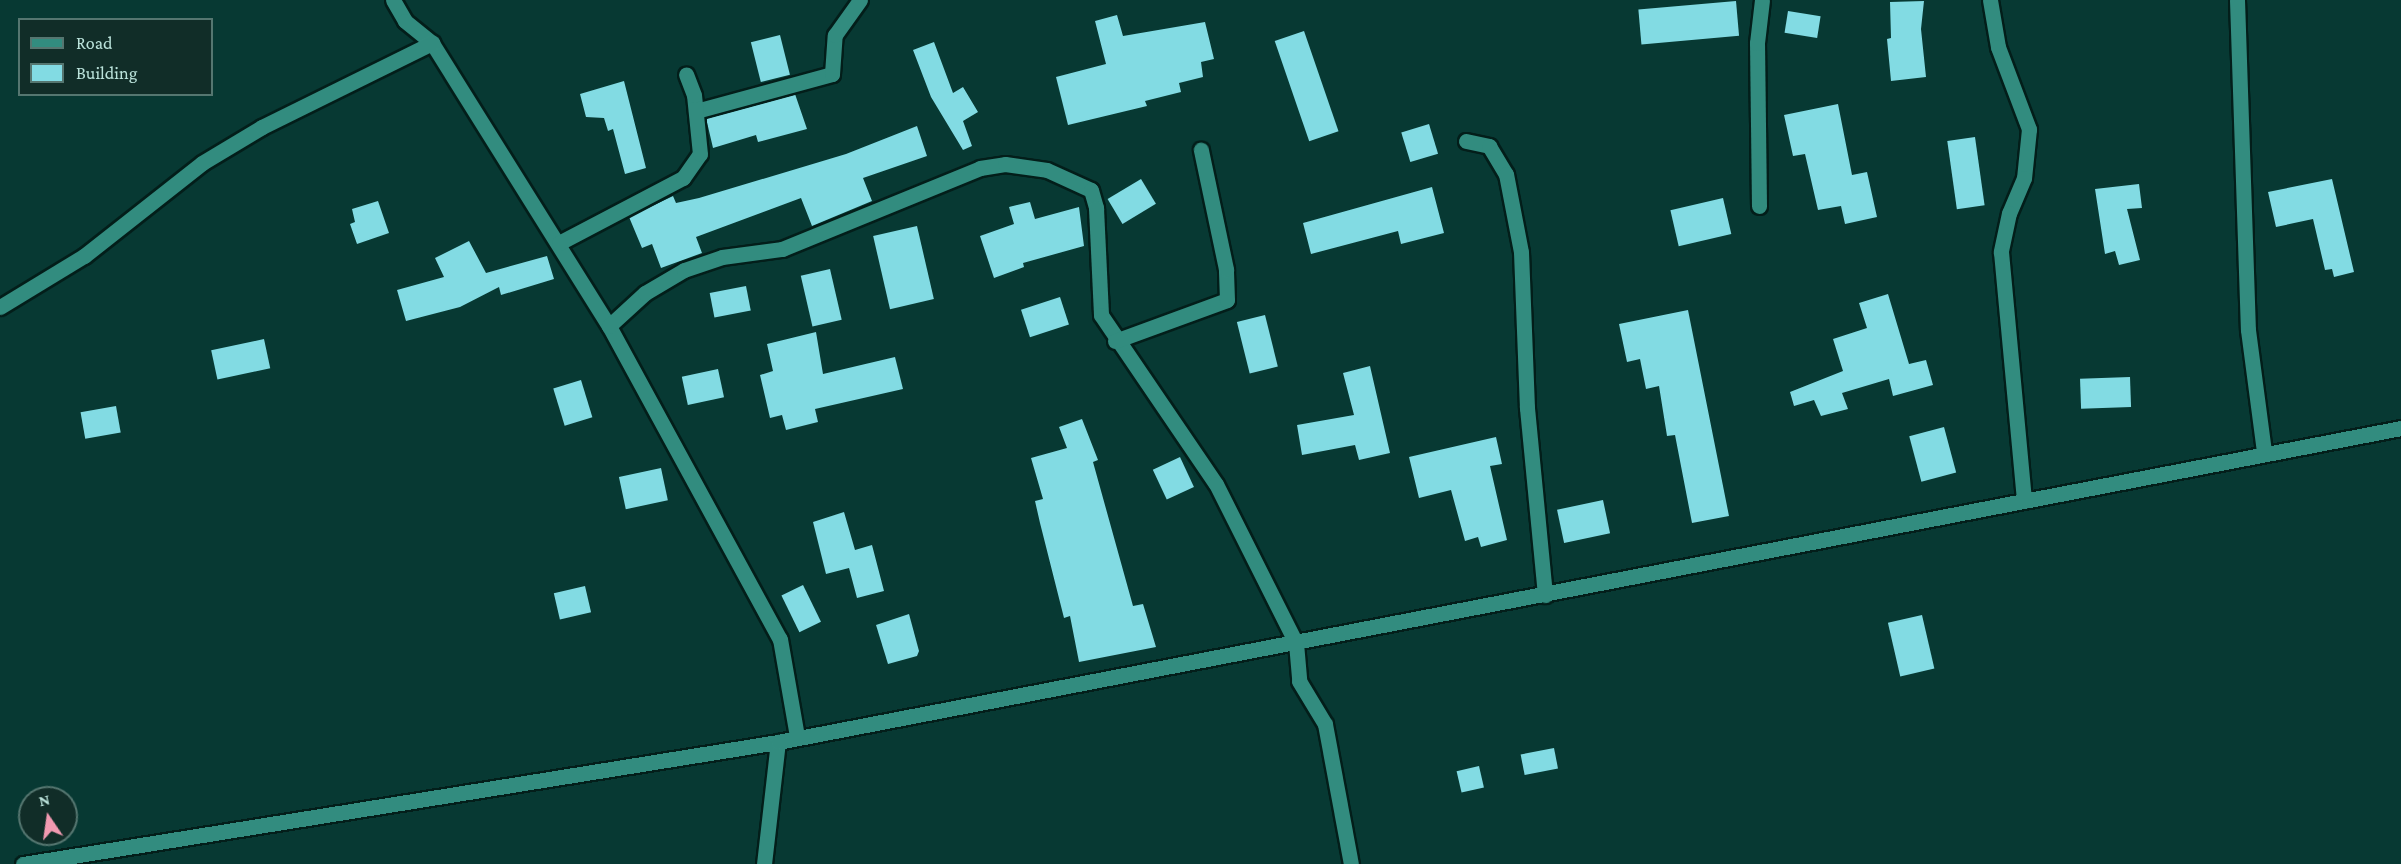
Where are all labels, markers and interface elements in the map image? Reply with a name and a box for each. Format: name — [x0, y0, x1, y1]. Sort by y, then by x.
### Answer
legend — [18, 18, 213, 96]
text: Road — [76, 33, 113, 53]
text: Building — [76, 63, 137, 83]
north arrow — [18, 786, 78, 846]
text: N — [37, 790, 52, 809]

